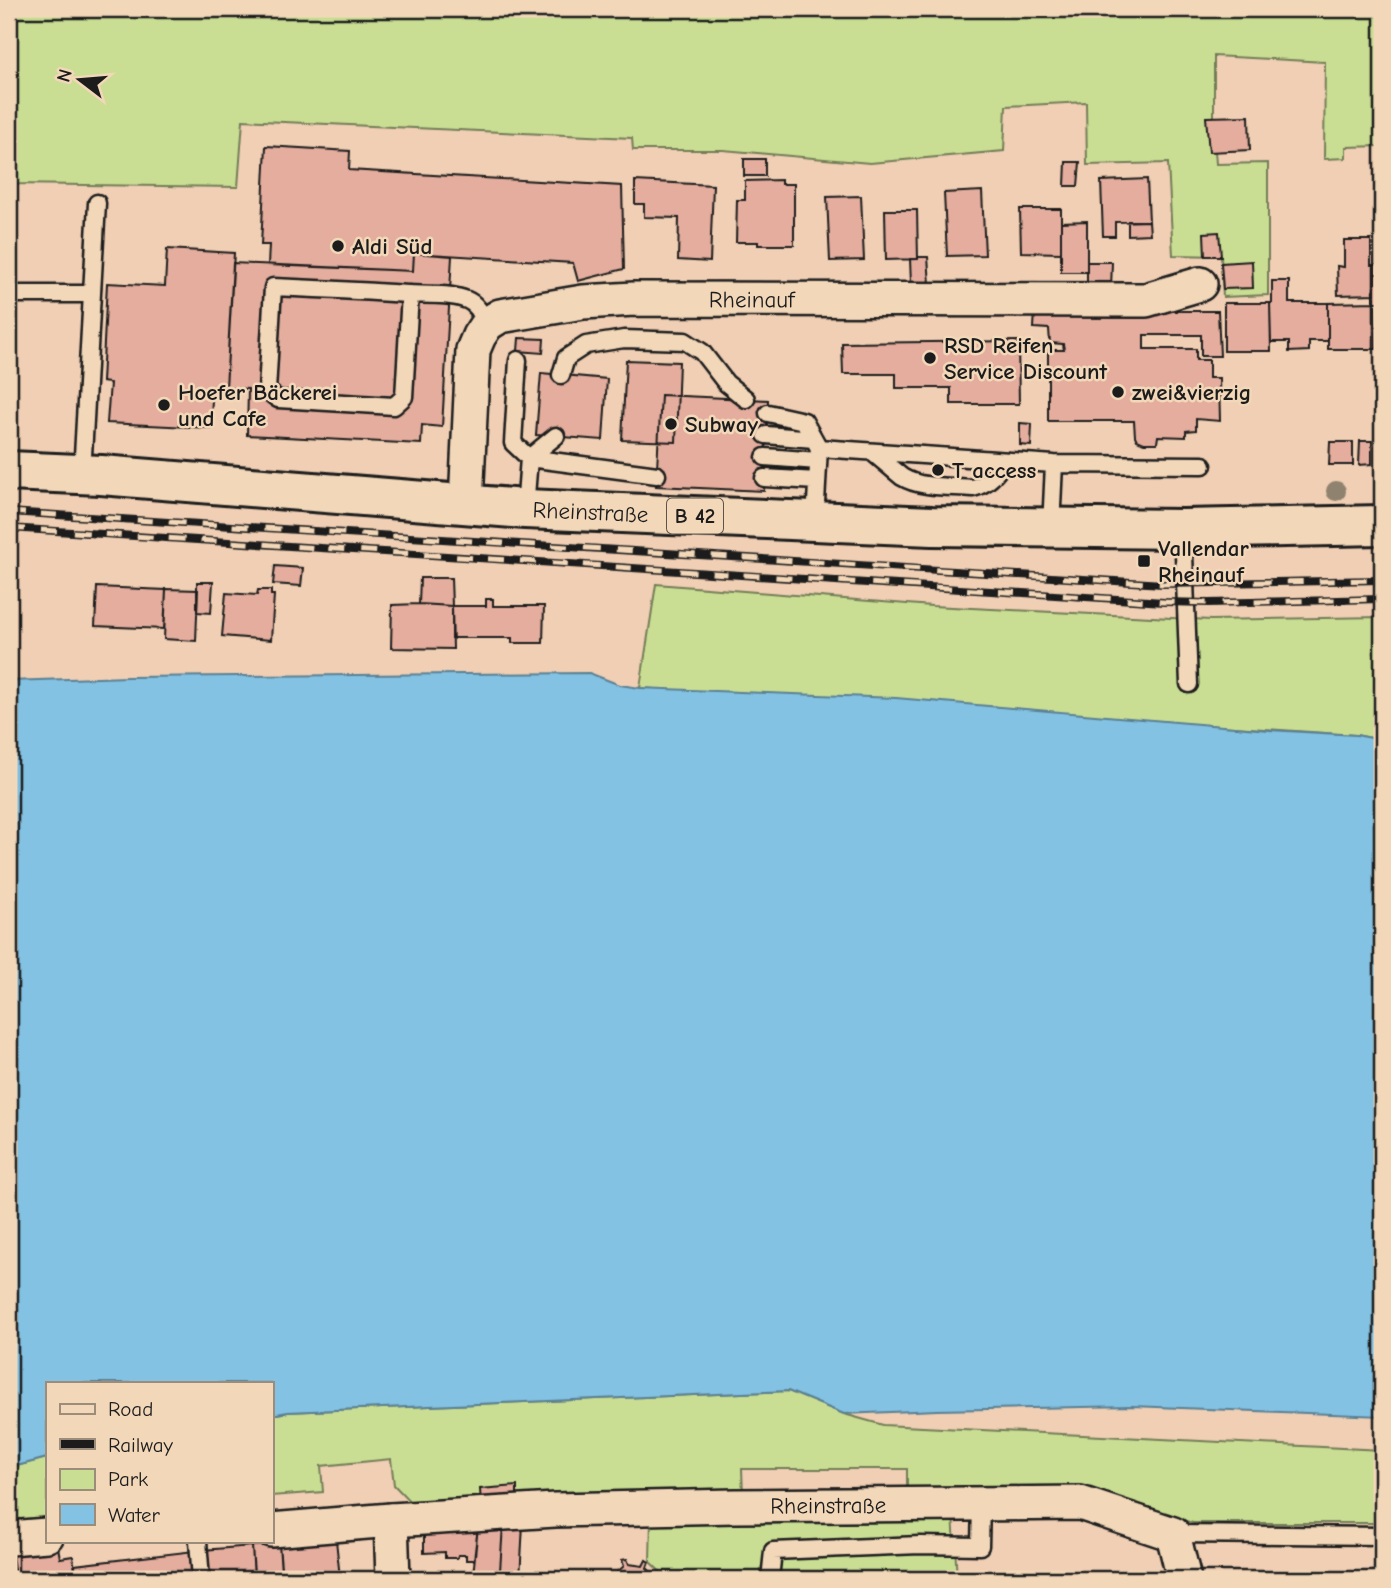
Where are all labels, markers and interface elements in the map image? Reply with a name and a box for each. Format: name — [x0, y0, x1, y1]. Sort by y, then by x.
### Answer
north arrow — [46, 46, 116, 116]
text: N — [52, 67, 77, 85]
place label: Aldi Süd — [352, 233, 432, 260]
marker: Aldi Süd — [330, 238, 346, 254]
street label: Rheinauf — [709, 286, 796, 313]
place label: RSD Reifen Service Discount — [944, 332, 1108, 385]
marker: RSD Reifen Service Discount — [922, 350, 938, 366]
place label: Hoefer Bäckerei und Cafe — [178, 379, 337, 432]
place label: zwei&vierzig — [1132, 379, 1251, 406]
marker: zwei&vierzig — [1110, 384, 1126, 400]
marker: Hoefer Bäckerei und Cafe — [156, 397, 172, 413]
place label: Subway — [685, 411, 758, 438]
marker: Subway — [663, 416, 679, 432]
place label: T access — [952, 457, 1037, 484]
marker: T access — [930, 462, 946, 478]
street label: Rheinstraße — [532, 496, 649, 528]
road number: B 42 — [667, 498, 723, 534]
place label: Vallendar Rheinauf — [1158, 535, 1249, 588]
marker: Vallendar Rheinauf — [1136, 553, 1152, 569]
legend — [46, 1382, 273, 1542]
text: Road — [108, 1397, 153, 1421]
text: Railway — [108, 1433, 173, 1457]
text: Park — [108, 1467, 148, 1491]
street label: Rheinstraße — [770, 1492, 886, 1520]
text: Water — [108, 1503, 161, 1527]

